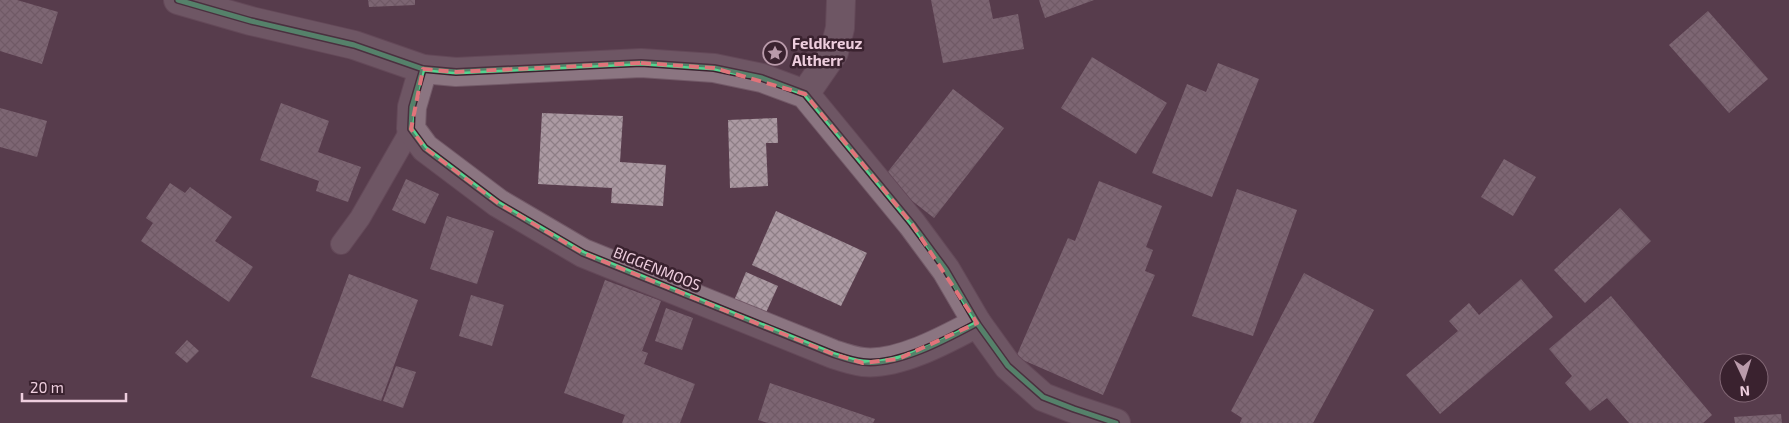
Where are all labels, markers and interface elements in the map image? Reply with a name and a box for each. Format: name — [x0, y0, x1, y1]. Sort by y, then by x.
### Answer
place label: Feldkreuz Altherr — [792, 34, 862, 69]
place icon: Feldkreuz Altherr — [762, 40, 788, 66]
street label: BIGGENMOOS — [611, 242, 704, 294]
north arrow — [1719, 353, 1769, 403]
scale bar — [22, 370, 126, 402]
text: 20 m — [30, 378, 64, 396]
text: N — [1739, 383, 1751, 400]

